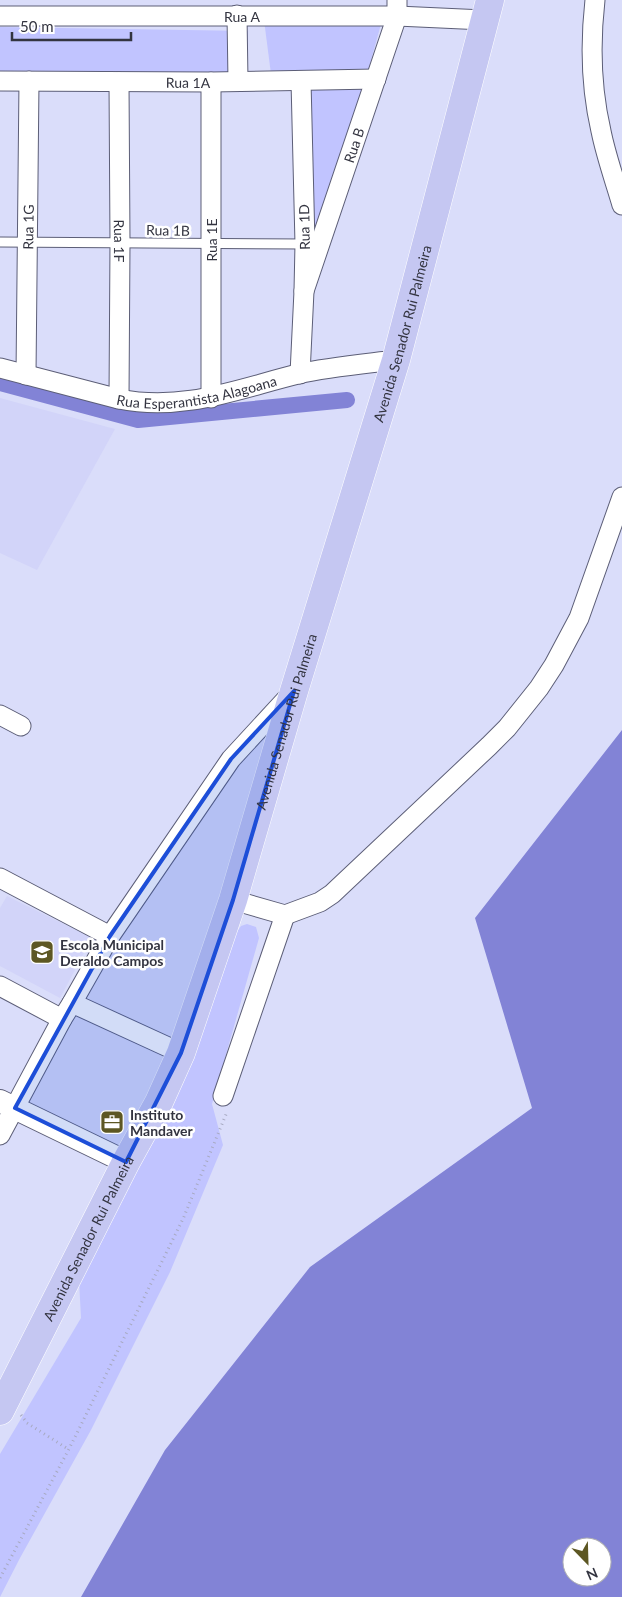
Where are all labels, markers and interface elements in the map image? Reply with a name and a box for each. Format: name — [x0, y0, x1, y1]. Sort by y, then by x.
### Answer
street label: Rua A — [224, 8, 260, 25]
scale bar — [12, 10, 131, 42]
text: 50 m — [20, 17, 54, 35]
street label: Rua 1A — [166, 73, 211, 90]
street label: Rua B — [340, 125, 367, 165]
street label: Rua 1G — [19, 204, 36, 250]
street label: Rua 1D — [295, 204, 313, 250]
street label: Rua 1E — [203, 218, 220, 262]
street label: Rua 1F — [111, 219, 129, 263]
street label: Rua 1B — [146, 221, 190, 239]
street label: Avenida Senador Rui Palmeira — [369, 243, 434, 424]
street label: Rua Esperantista Alagoana — [115, 372, 278, 411]
street label: Avenida Senador Rui Palmeira — [251, 631, 320, 811]
place label: Escola Municipal Deraldo Campos — [60, 936, 164, 969]
school or university icon: Escola Municipal Deraldo Campos — [29, 939, 55, 965]
place label: Instituto Mandaver — [130, 1106, 194, 1139]
office icon: Instituto Mandaver — [99, 1109, 125, 1135]
street label: Avenida Senador Rui Palmeira — [39, 1152, 137, 1323]
north arrow — [562, 1537, 612, 1587]
text: N — [584, 1564, 601, 1584]

